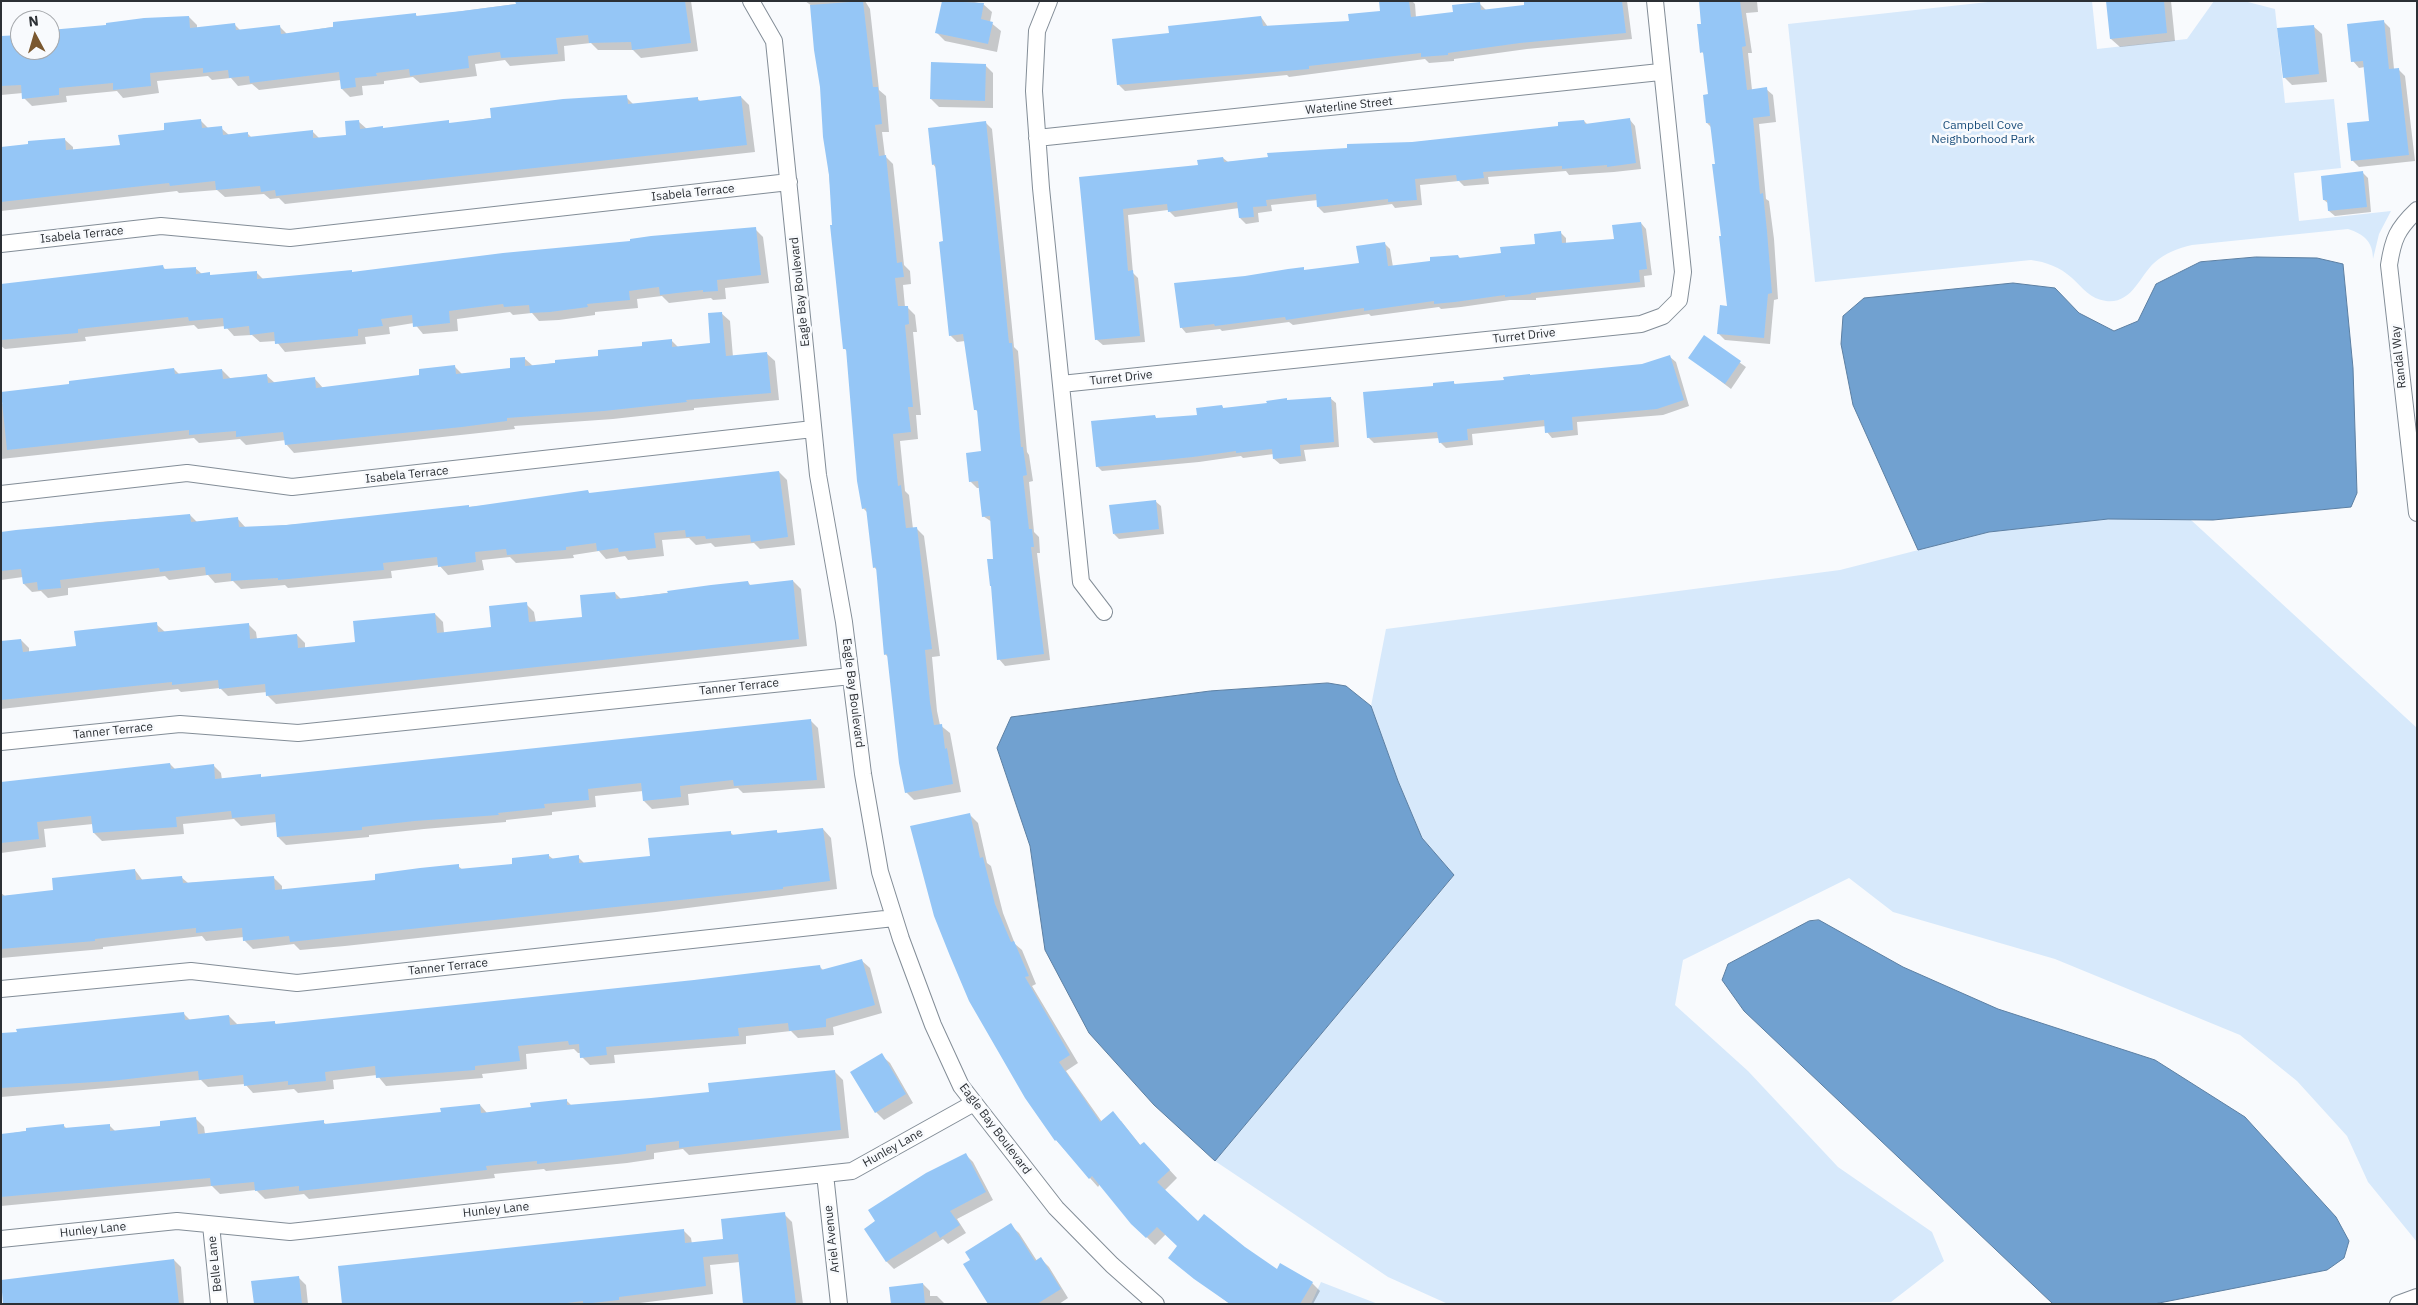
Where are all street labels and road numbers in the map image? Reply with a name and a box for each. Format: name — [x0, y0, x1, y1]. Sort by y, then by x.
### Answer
street label: Waterline Street — [1305, 94, 1393, 118]
street label: Isabela Terrace — [651, 181, 735, 205]
street label: Isabela Terrace — [40, 223, 124, 247]
street label: Eagle Bay Boulevard — [787, 237, 813, 347]
street label: Randal Way — [2389, 325, 2409, 389]
street label: Turret Drive — [1492, 326, 1556, 346]
street label: Turret Drive — [1089, 368, 1153, 388]
street label: Isabela Terrace — [365, 463, 449, 487]
street label: Eagle Bay Boulevard — [839, 638, 867, 748]
street label: Tanner Terrace — [698, 676, 780, 698]
street label: Tanner Terrace — [72, 720, 154, 742]
street label: Tanner Terrace — [407, 956, 489, 978]
street label: Eagle Bay Boulevard — [956, 1081, 1034, 1177]
street label: Hunley Lane — [860, 1126, 926, 1170]
street label: Hunley Lane — [462, 1199, 530, 1221]
street label: Ariel Avenue — [821, 1205, 843, 1273]
street label: Hunley Lane — [59, 1219, 127, 1241]
street label: Belle Lane — [205, 1235, 225, 1293]

